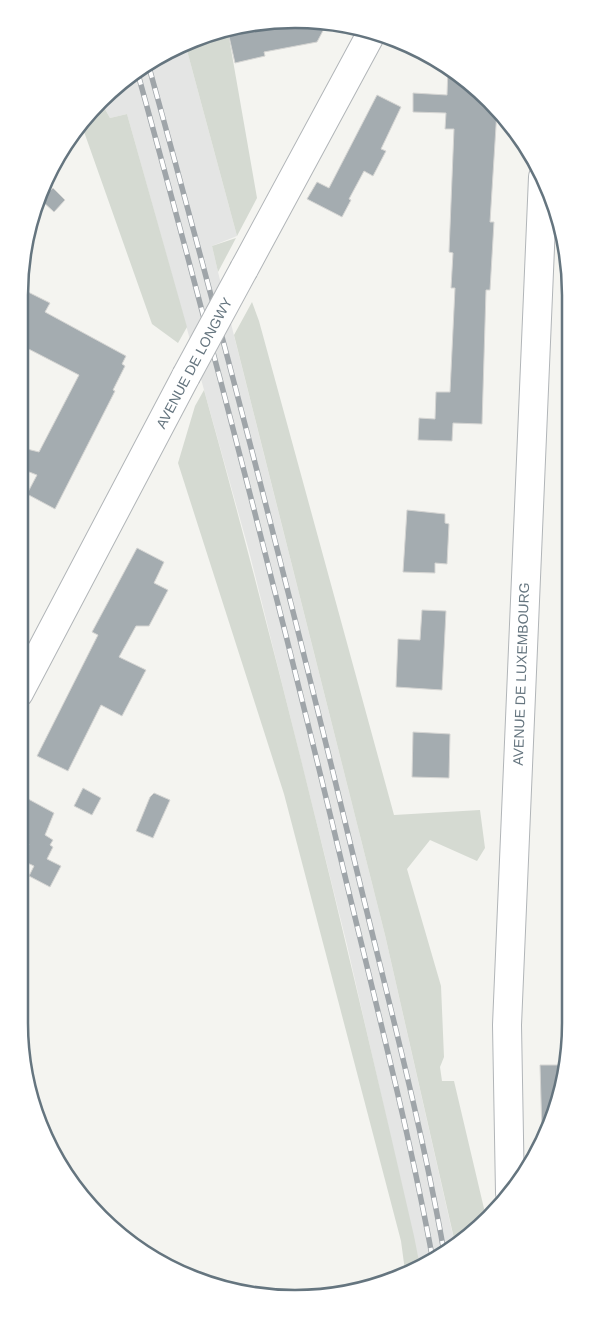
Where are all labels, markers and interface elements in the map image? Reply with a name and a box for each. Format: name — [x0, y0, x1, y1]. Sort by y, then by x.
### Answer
street label: AVENUE DE LONGWY — [153, 294, 236, 431]
street label: AVENUE DE LUXEMBOURG — [510, 582, 532, 766]

